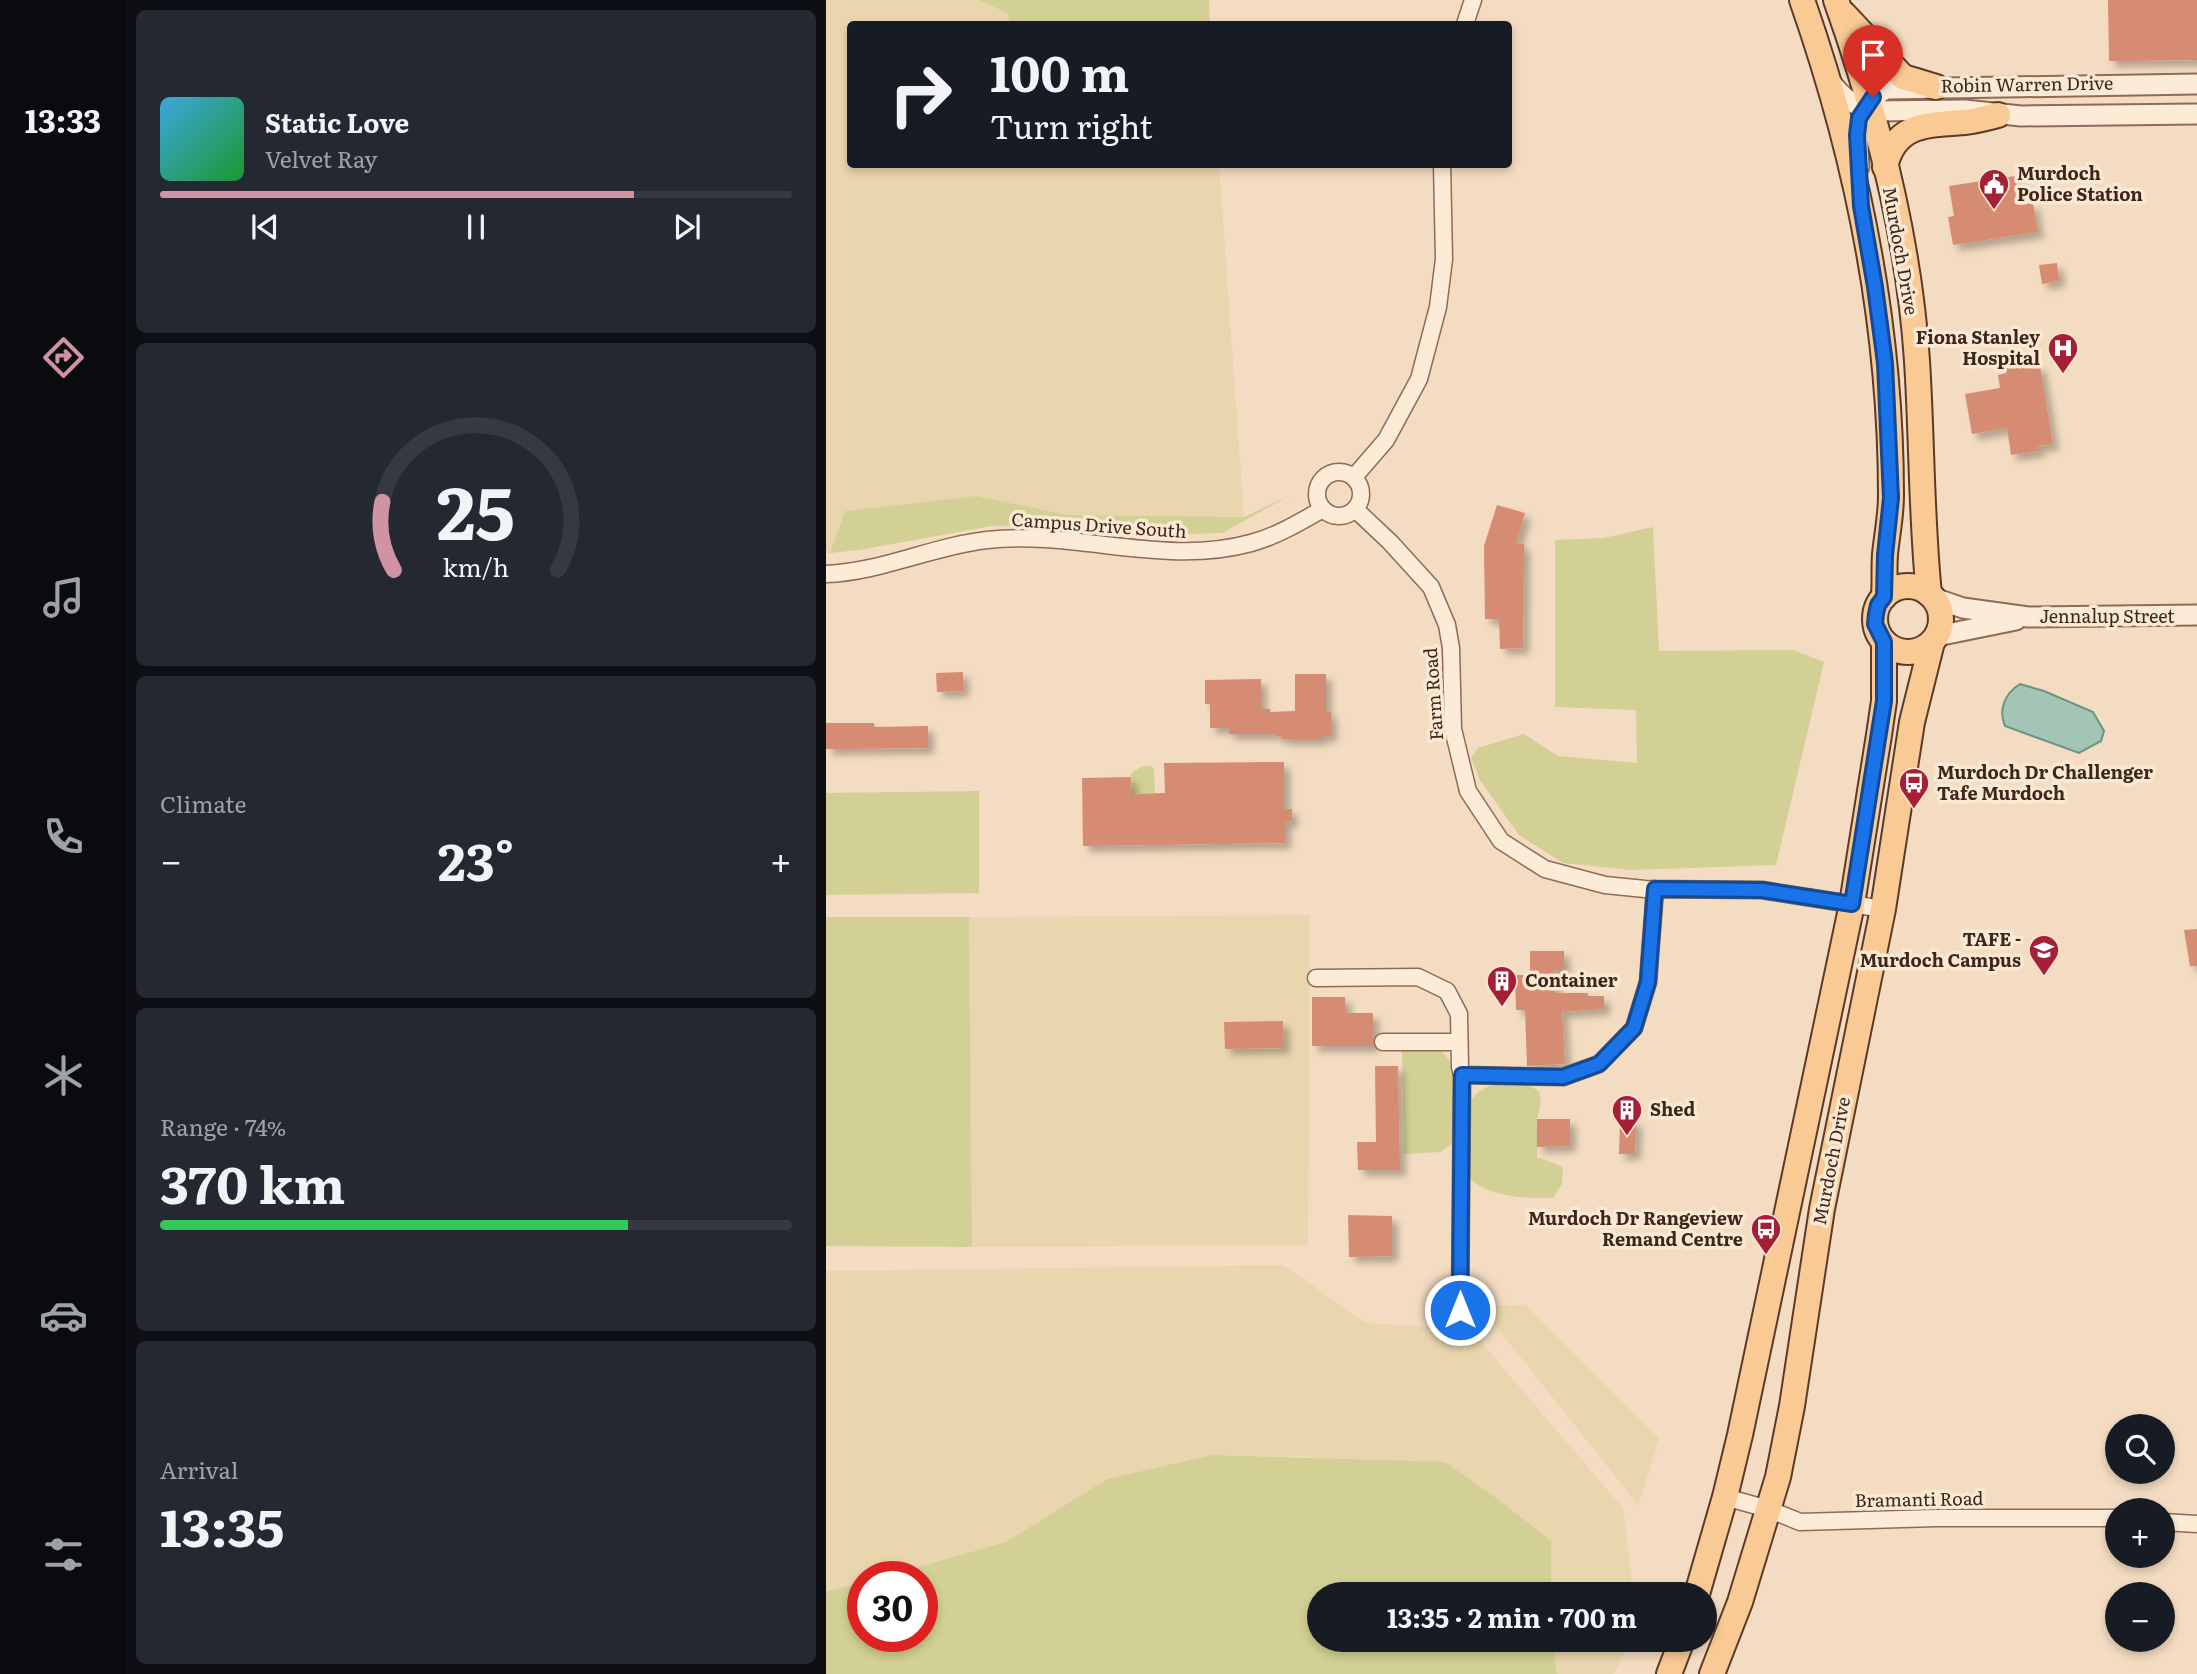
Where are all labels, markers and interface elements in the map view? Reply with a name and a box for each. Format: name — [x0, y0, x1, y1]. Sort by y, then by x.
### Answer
pin — [1843, 25, 1903, 97]
text: 100 m — [990, 34, 1129, 107]
icon: arrive — [1854, 36, 1892, 74]
icon: right — [875, 49, 966, 140]
street label: Robin Warren Drive — [1940, 68, 2114, 99]
text: 13:33 — [25, 95, 101, 143]
text: Turn right — [990, 101, 1152, 149]
text: Static Love — [265, 102, 409, 141]
text: Velvet Ray — [265, 141, 377, 175]
place label: Murdoch Police Station — [2017, 159, 2143, 207]
public building icon: Murdoch Police Station — [1977, 167, 2011, 211]
street label: Murdoch Drive — [1877, 184, 1926, 317]
icon: previous — [246, 208, 284, 246]
icon: pause — [457, 208, 495, 246]
icon: next — [668, 208, 706, 246]
place label: Fiona Stanley Hospital — [1916, 323, 2040, 371]
hospital icon: Fiona Stanley Hospital — [2046, 331, 2080, 375]
icon: directions — [39, 333, 88, 382]
text: 25 — [437, 455, 515, 563]
street label: Campus Drive South — [1011, 505, 1188, 544]
text: km/h — [443, 548, 509, 585]
icon: music — [39, 573, 88, 622]
street label: Jennalup Street — [2039, 602, 2175, 629]
street label: Farm Road — [1416, 647, 1449, 741]
place label: Murdoch Dr Challenger Tafe Murdoch — [1937, 758, 2153, 806]
bus stop icon: Murdoch Dr Challenger Tafe Murdoch — [1897, 766, 1931, 810]
text: Climate — [160, 786, 246, 820]
icon: phone — [39, 812, 88, 861]
text: 23° — [438, 820, 514, 897]
text: − — [160, 830, 182, 887]
text: + — [770, 830, 792, 887]
place label: TAFE - Murdoch Campus — [1860, 925, 2021, 973]
school or university icon: TAFE - Murdoch Campus — [2027, 933, 2061, 977]
building icon: Container — [1485, 964, 1519, 1008]
place label: Container — [1525, 966, 1618, 993]
icon: climate — [39, 1051, 88, 1100]
building icon: Shed — [1610, 1093, 1644, 1137]
street label: Murdoch Drive — [1805, 1094, 1856, 1227]
place label: Shed — [1650, 1095, 1696, 1122]
text: Range · 74% — [160, 1109, 286, 1143]
text: 370 km — [160, 1143, 345, 1220]
place label: Murdoch Dr Rangeview Remand Centre — [1528, 1204, 1744, 1252]
bus stop icon: Murdoch Dr Rangeview Remand Centre — [1749, 1212, 1783, 1256]
position arrow — [1423, 1273, 1497, 1347]
icon: car — [39, 1291, 88, 1340]
map controls — [2105, 1414, 2175, 1652]
button: search — [2105, 1414, 2175, 1484]
text: Arrival — [160, 1452, 239, 1486]
street label: Bramanti Road — [1854, 1484, 1984, 1513]
text: 13:35 — [160, 1486, 284, 1563]
button: + — [2105, 1498, 2175, 1568]
icon: filters — [39, 1530, 88, 1579]
speed limit sign: 30 — [847, 1561, 938, 1652]
button: − — [2105, 1582, 2175, 1652]
text: 13:35 · 2 min · 700 m — [1387, 1597, 1637, 1636]

